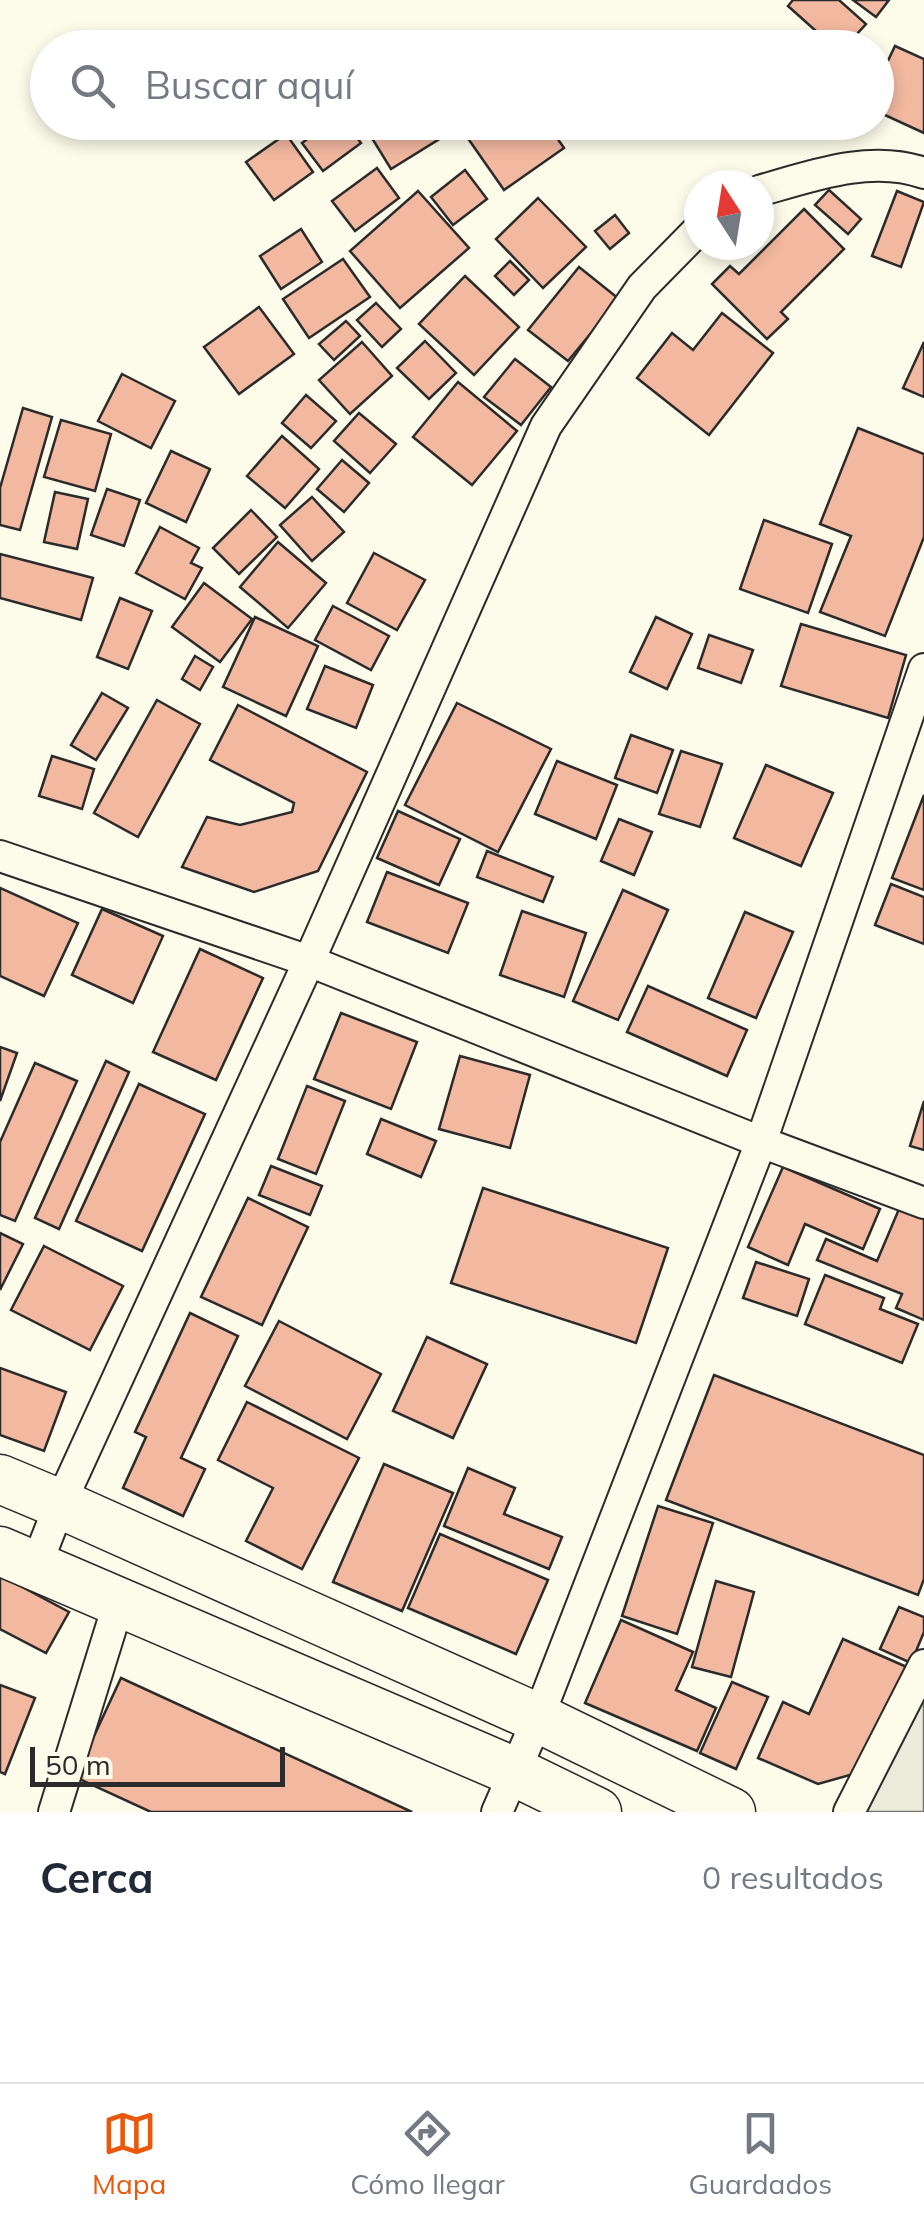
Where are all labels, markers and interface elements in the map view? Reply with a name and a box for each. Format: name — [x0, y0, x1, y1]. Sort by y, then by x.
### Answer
search box — [30, 30, 894, 140]
icon: search — [65, 58, 120, 113]
text: Buscar aquí — [145, 61, 353, 109]
north arrow — [684, 170, 774, 260]
scale bar — [30, 1742, 285, 1786]
text: 50 m — [45, 1747, 111, 1782]
text: Cerca — [40, 1851, 154, 1904]
text: 0 resultados — [702, 1857, 884, 1897]
tab: Mapa — [92, 2106, 166, 2201]
tab: Cómo llegar — [350, 2106, 505, 2201]
tab: Guardados — [688, 2106, 832, 2201]

